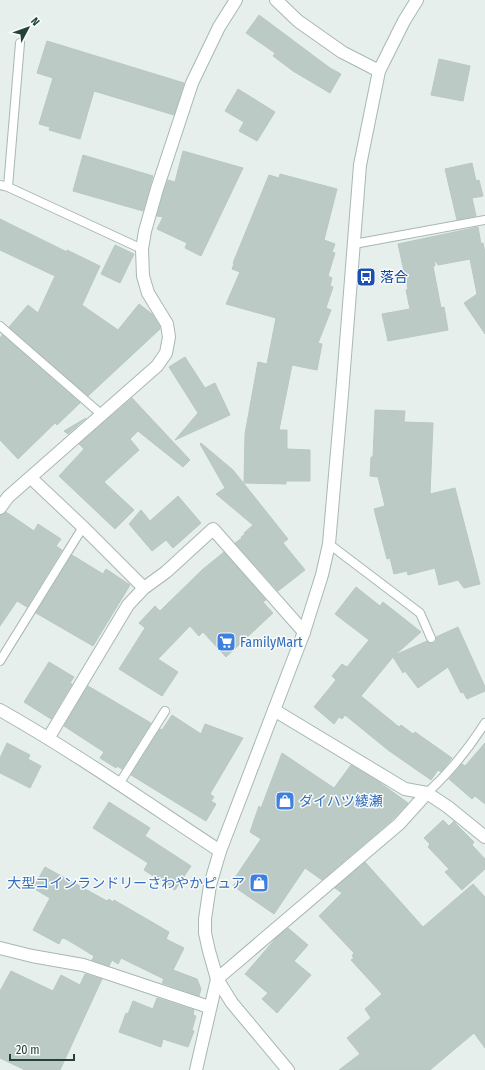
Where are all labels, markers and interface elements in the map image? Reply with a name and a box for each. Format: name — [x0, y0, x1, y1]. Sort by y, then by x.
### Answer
north arrow — [8, 8, 48, 48]
text: N — [28, 15, 42, 29]
bus stop icon: 落合 — [355, 266, 377, 288]
place label: 落合 — [380, 269, 408, 286]
supermarket icon: FamilyMart — [215, 631, 237, 653]
place label: FamilyMart — [240, 634, 303, 651]
shop icon: ダイハツ綾瀬 — [274, 790, 296, 812]
place label: ダイハツ綾瀬 — [299, 793, 383, 810]
shop icon: 大型コインランドリーさわやかピュア — [248, 872, 270, 894]
place label: 大型コインランドリーさわやかピュア — [7, 875, 245, 892]
scale bar — [10, 1036, 74, 1062]
text: 20 m — [16, 1043, 40, 1057]

